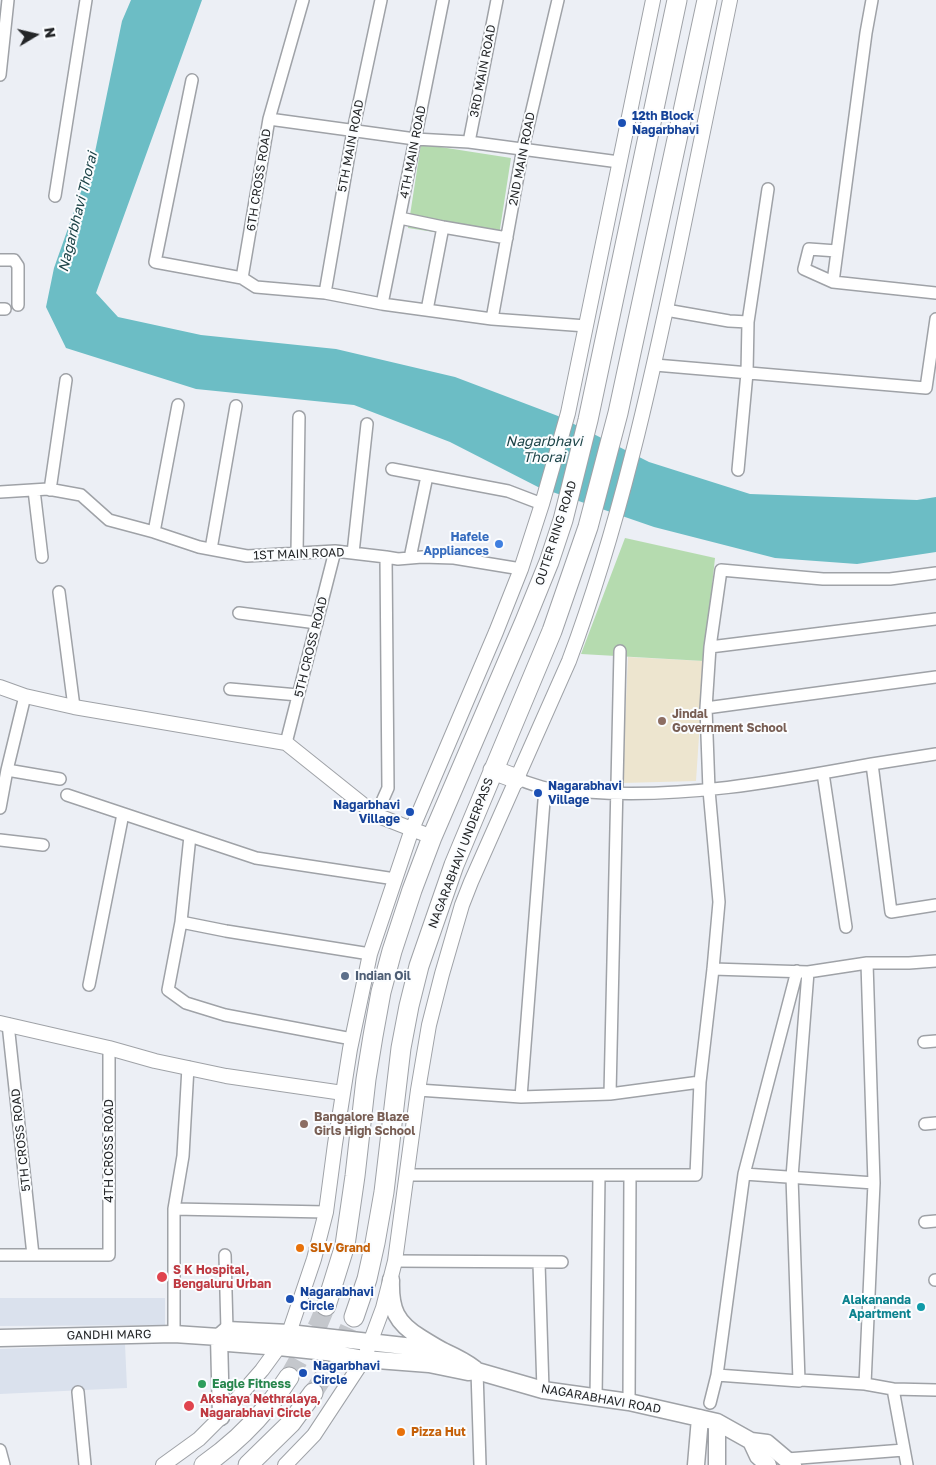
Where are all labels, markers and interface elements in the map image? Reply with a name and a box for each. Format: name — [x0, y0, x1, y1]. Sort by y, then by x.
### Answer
north arrow — [10, 10, 60, 60]
street label: 3RD MAIN ROAD — [467, 23, 499, 119]
text: N — [41, 26, 60, 39]
street label: 5TH MAIN ROAD — [335, 98, 367, 194]
street label: 4TH MAIN ROAD — [397, 104, 429, 200]
place label: 12th Block Nagarbhavi — [632, 109, 699, 137]
street label: 2ND MAIN ROAD — [506, 111, 538, 207]
marker: 12th Block Nagarbhavi — [616, 117, 628, 129]
street label: 6TH CROSS ROAD — [244, 128, 274, 232]
water label: Nagarbhavi Thorai — [55, 150, 101, 274]
water label: Nagarbhavi Thorai — [506, 434, 582, 467]
street label: OUTER RING ROAD — [532, 479, 580, 587]
place label: Hafele Appliances — [423, 530, 489, 558]
marker: Hafele Appliances — [493, 538, 505, 550]
street label: 1ST MAIN ROAD — [253, 545, 345, 563]
street label: 5TH CROSS ROAD — [292, 595, 330, 699]
place label: Jindal Government School — [672, 707, 787, 735]
marker: Jindal Government School — [656, 715, 668, 727]
street label: NAGARABHAVI UNDERPASS — [426, 776, 496, 930]
place label: Nagarabhavi Village — [548, 779, 622, 807]
marker: Nagarabhavi Village — [532, 787, 544, 799]
place label: Nagarbhavi Village — [333, 798, 400, 826]
marker: Nagarbhavi Village — [404, 806, 416, 818]
place label: Indian Oil — [355, 969, 411, 983]
marker: Indian Oil — [339, 970, 351, 982]
street label: 5TH CROSS ROAD — [8, 1088, 34, 1192]
street label: 4TH CROSS ROAD — [102, 1099, 116, 1203]
place label: Bangalore Blaze Girls High School — [314, 1110, 415, 1138]
marker: Bangalore Blaze Girls High School — [298, 1118, 310, 1130]
place label: SLV Grand — [310, 1241, 370, 1255]
marker: SLV Grand — [294, 1242, 306, 1254]
place label: S K Hospital, Bengaluru Urban — [173, 1263, 271, 1291]
marker: S K Hospital, Bengaluru Urban — [155, 1270, 169, 1284]
place label: Nagarabhavi Circle — [300, 1285, 374, 1313]
marker: Nagarabhavi Circle — [284, 1293, 296, 1305]
place label: Alakananda Apartment — [842, 1293, 911, 1321]
marker: Alakananda Apartment — [915, 1301, 927, 1313]
street label: GANDHI MARG — [67, 1327, 151, 1343]
place label: Nagarbhavi Circle — [313, 1359, 380, 1387]
marker: Nagarbhavi Circle — [297, 1367, 309, 1379]
place label: Eagle Fitness — [212, 1377, 291, 1391]
marker: Eagle Fitness — [196, 1378, 208, 1390]
street label: NAGARABHAVI ROAD — [540, 1381, 662, 1417]
place label: Akshaya Nethralaya, Nagarabhavi Circle — [200, 1392, 321, 1420]
marker: Akshaya Nethralaya, Nagarabhavi Circle — [182, 1399, 196, 1413]
place label: Pizza Hut — [411, 1425, 466, 1439]
marker: Pizza Hut — [395, 1426, 407, 1438]

